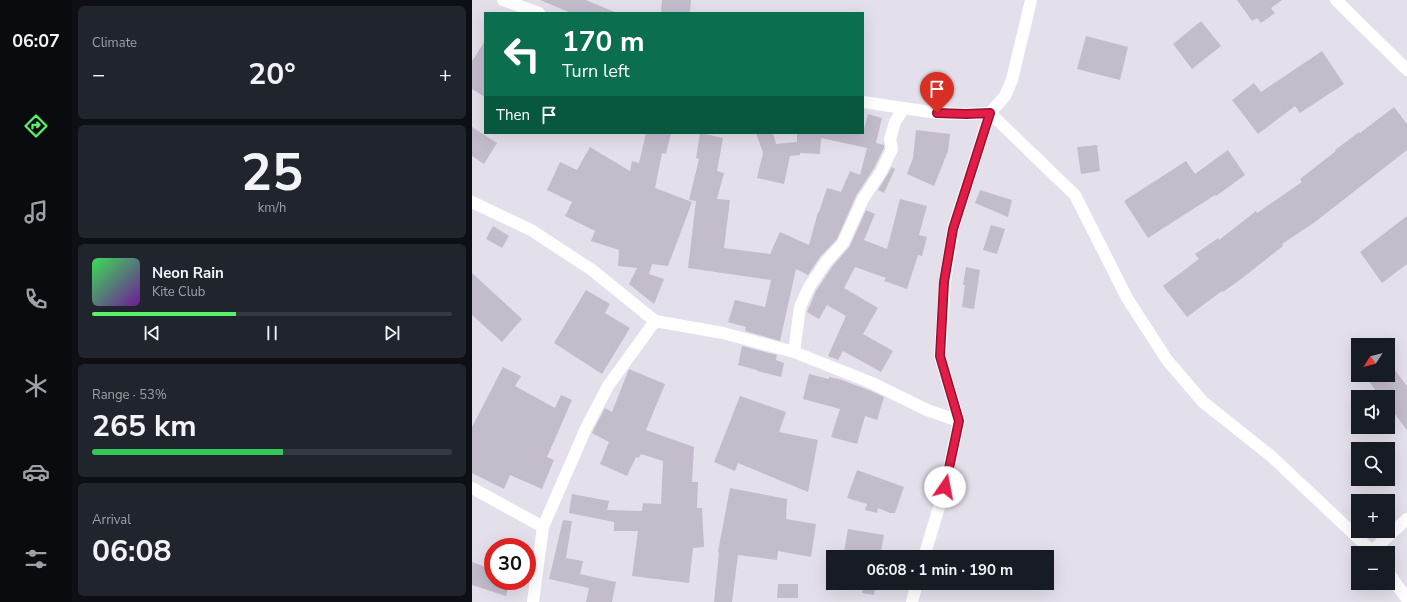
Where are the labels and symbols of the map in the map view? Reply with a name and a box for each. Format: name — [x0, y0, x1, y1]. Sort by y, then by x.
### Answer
pin — [920, 72, 954, 113]
north arrow — [1351, 338, 1395, 382]
position arrow — [924, 466, 966, 508]
speed limit sign: 30 — [484, 538, 536, 590]

